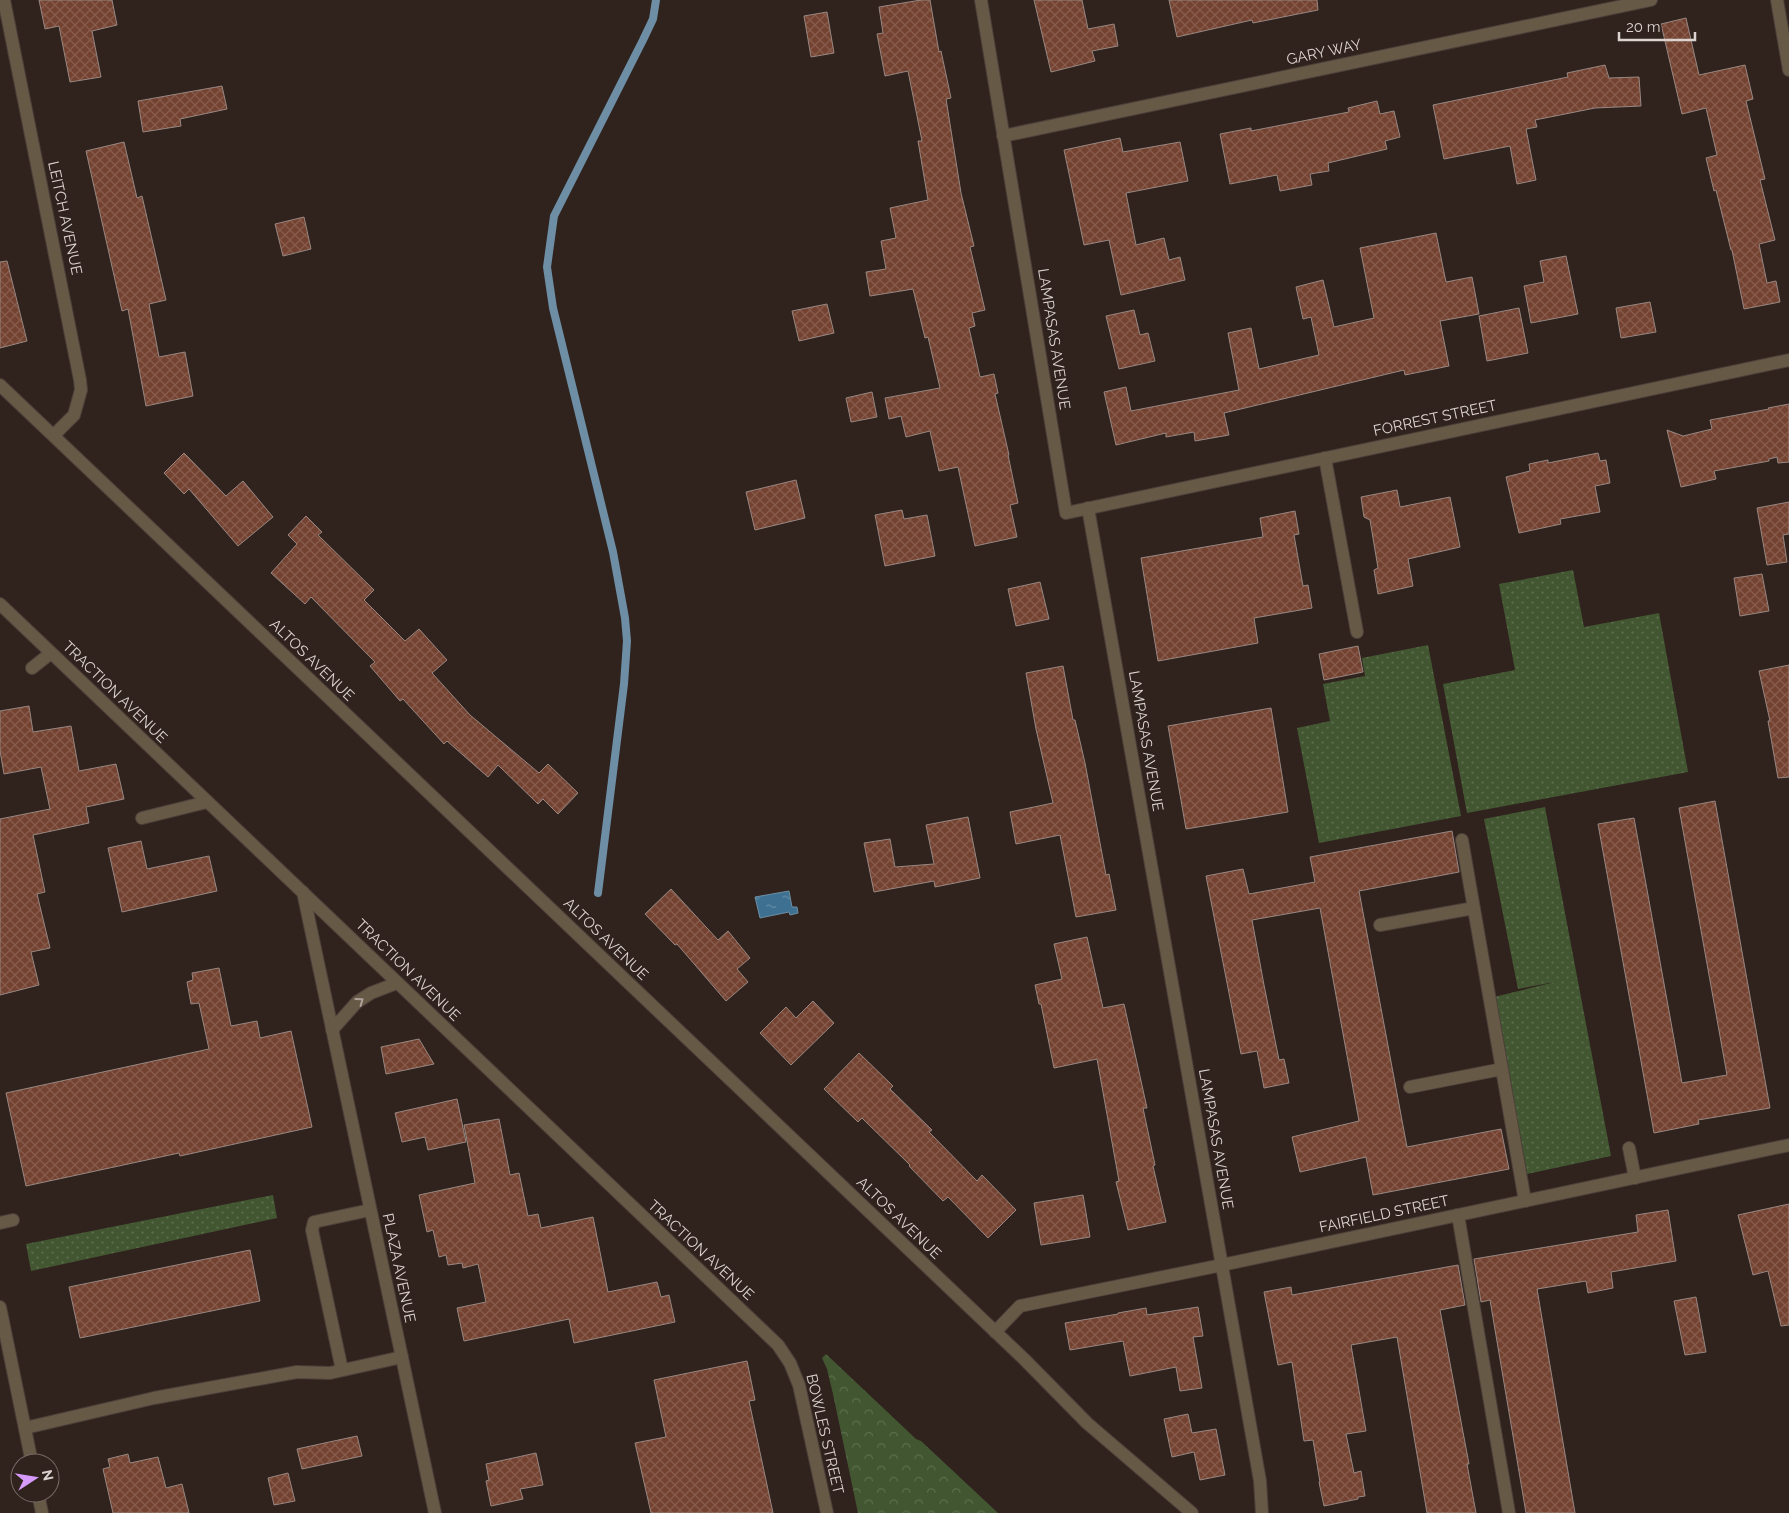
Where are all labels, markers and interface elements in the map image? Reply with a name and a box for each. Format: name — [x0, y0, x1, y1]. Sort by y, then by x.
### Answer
scale bar — [1619, 10, 1695, 42]
text: 20 m — [1626, 18, 1661, 36]
street label: GARY WAY — [1285, 35, 1363, 69]
street label: LEITCH AVENUE — [44, 160, 86, 276]
street label: LAMPASAS AVENUE — [1034, 267, 1074, 411]
street label: FORREST STREET — [1372, 396, 1498, 440]
street label: ALTOS AVENUE — [266, 615, 358, 705]
street label: TRACTION AVENUE — [59, 637, 171, 747]
street label: LAMPASAS AVENUE — [1125, 669, 1167, 813]
street label: ALTOS AVENUE — [560, 894, 652, 984]
street label: TRACTION AVENUE — [352, 915, 464, 1025]
one-way arrow — [354, 998, 364, 1007]
street label: LAMPASAS AVENUE — [1195, 1067, 1237, 1211]
street label: ALTOS AVENUE — [853, 1173, 945, 1263]
street label: FAIRFIELD STREET — [1318, 1191, 1450, 1237]
street label: TRACTION AVENUE — [644, 1196, 758, 1304]
street label: PLAZA AVENUE — [379, 1212, 419, 1324]
street label: BOWLES STREET — [802, 1372, 848, 1496]
north arrow — [10, 1453, 60, 1503]
text: N — [39, 1468, 57, 1482]

